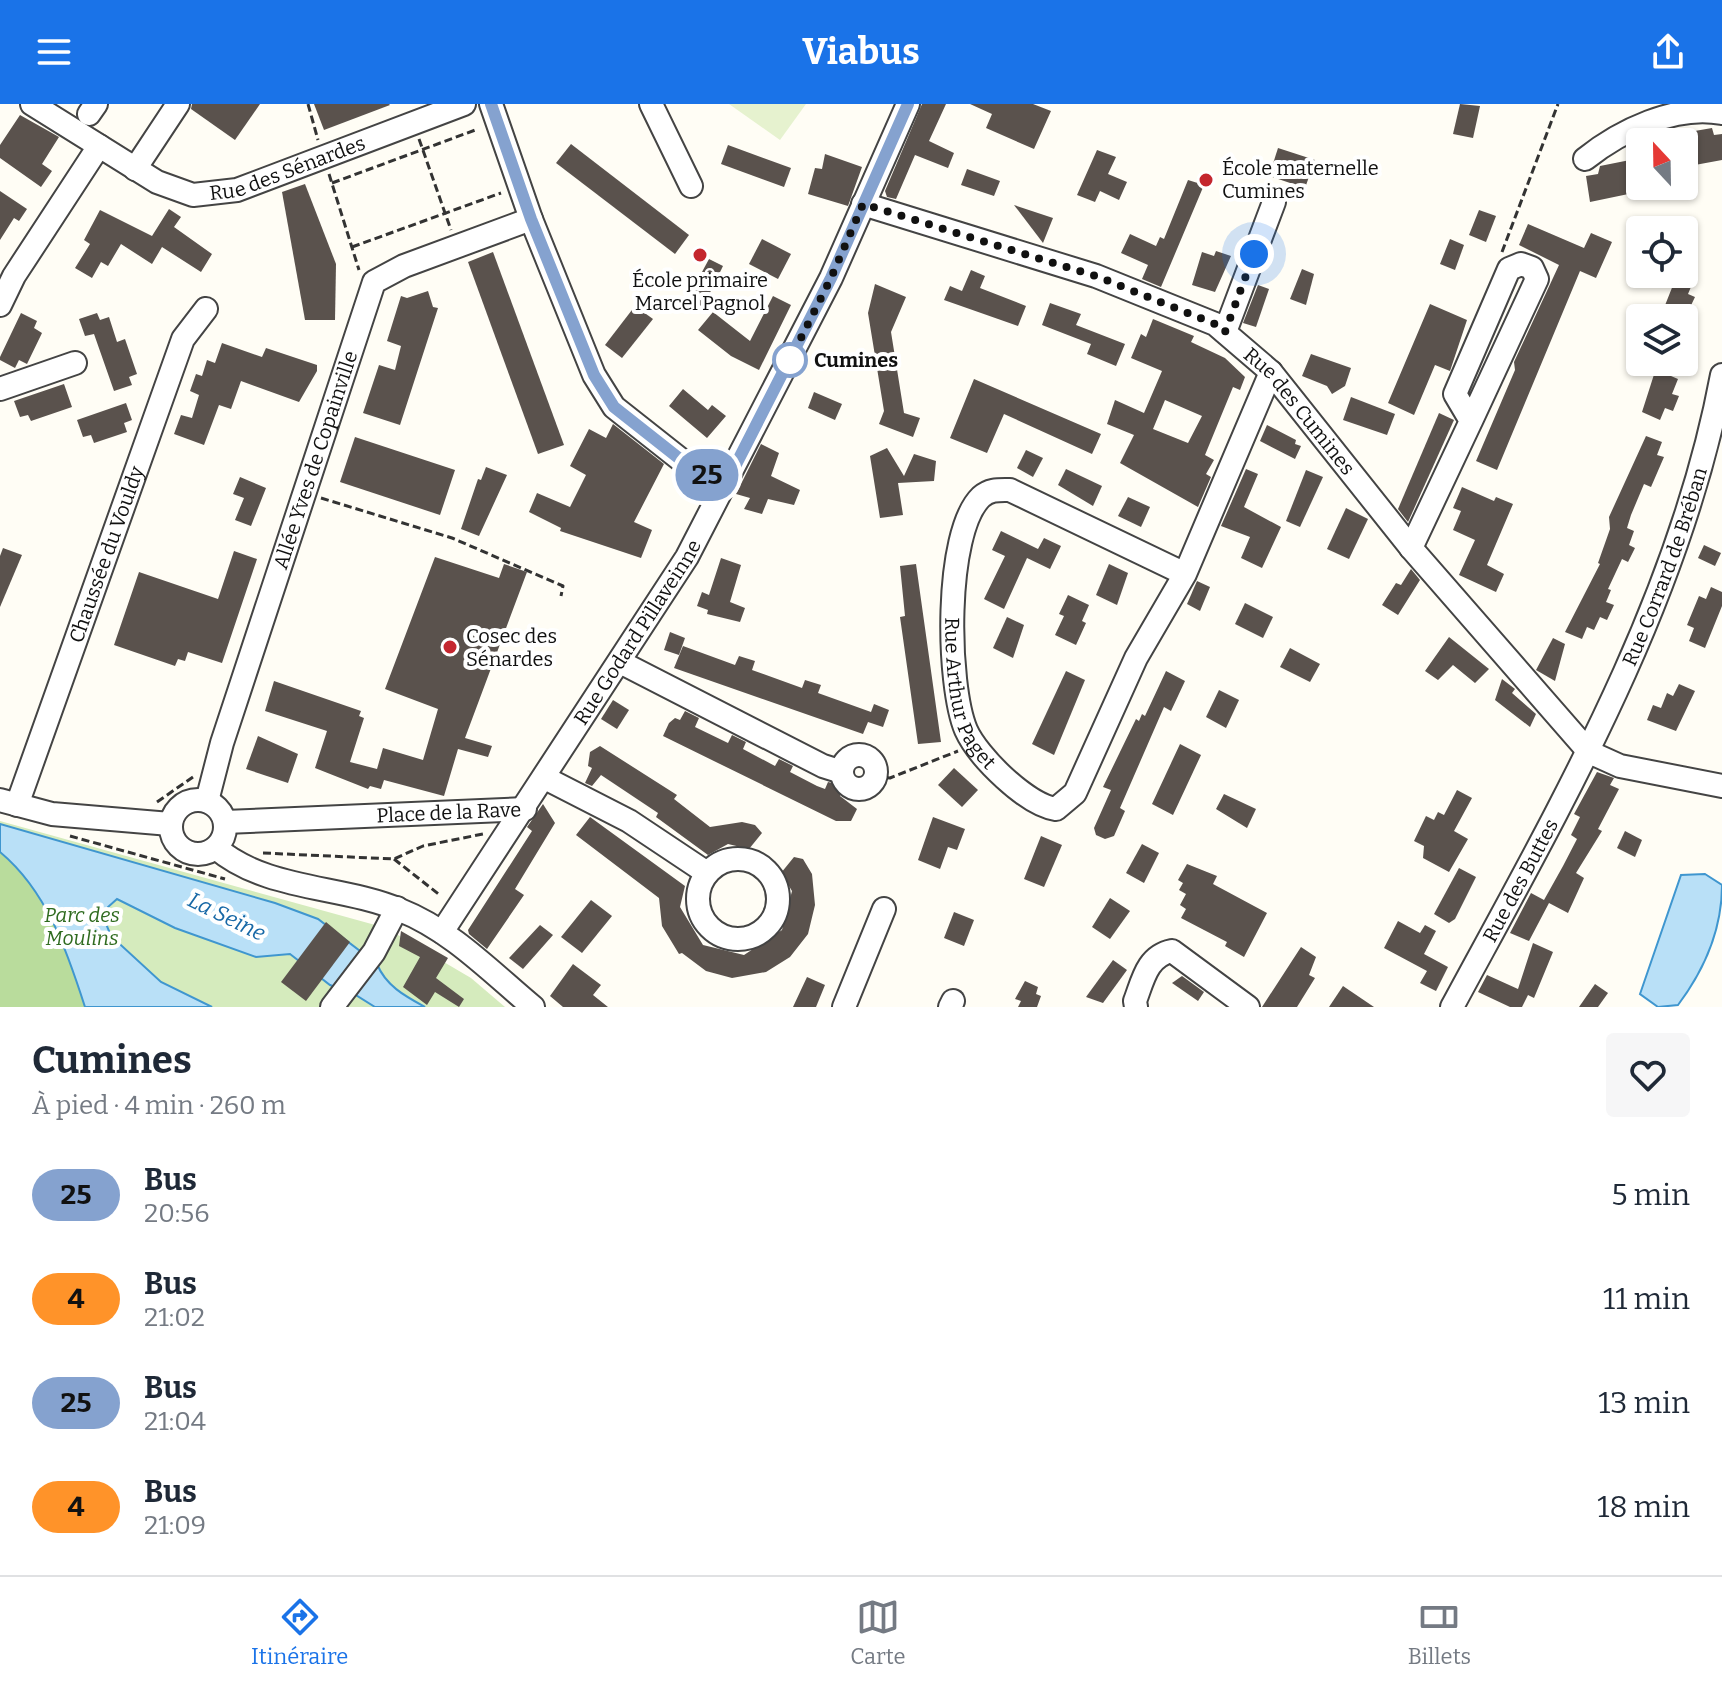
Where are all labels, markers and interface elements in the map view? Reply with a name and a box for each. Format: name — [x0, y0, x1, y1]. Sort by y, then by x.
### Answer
icon: menu — [32, 30, 76, 74]
text: Viabus — [802, 30, 920, 74]
icon: share — [1646, 30, 1690, 74]
north arrow — [1626, 128, 1698, 200]
map controls — [1626, 128, 1698, 376]
street label: Rue des Sénardes — [208, 131, 368, 205]
place label: École maternelle Cumines — [1222, 156, 1379, 203]
marker: École maternelle Cumines — [1197, 171, 1215, 189]
button: locate — [1626, 216, 1698, 288]
your location — [1234, 234, 1274, 274]
marker: École primaire Marcel Pagnol — [691, 246, 709, 264]
place label: École primaire Marcel Pagnol — [632, 268, 768, 315]
button: layers — [1626, 304, 1698, 376]
street label: Rue des Cumines — [1239, 342, 1360, 480]
marker: Cumines — [773, 343, 807, 377]
street label: Allée Yves de Copainville — [268, 348, 362, 572]
place label: Cumines — [814, 348, 898, 372]
line badge: 25 — [671, 449, 743, 501]
text: 25 — [691, 458, 723, 491]
street label: Chaussée du Vouldy — [64, 463, 149, 646]
street label: Rue Corrard de Bréban — [1617, 464, 1712, 670]
street label: Rue Godard Pillaveinne — [569, 535, 706, 729]
street label: Rue Arthur Paget — [940, 617, 1001, 774]
place label: Cosec des Sénardes — [466, 624, 557, 671]
marker: Cosec des Sénardes — [441, 638, 459, 656]
street label: Place de la Rave — [376, 797, 522, 827]
street label: Rue des Buttes — [1478, 815, 1563, 946]
water label: La Seine — [184, 886, 270, 947]
park label: Parc des Moulins — [44, 903, 120, 950]
button: heart — [1606, 1033, 1690, 1117]
text: Cumines — [32, 1037, 192, 1083]
text: À pied · 4 min · 260 m — [32, 1090, 286, 1121]
text: Bus — [144, 1162, 197, 1198]
text: 5 min — [1611, 1177, 1690, 1213]
text: 25 — [60, 1178, 92, 1211]
text: 20:56 — [144, 1198, 209, 1229]
text: Bus — [144, 1266, 197, 1302]
text: 11 min — [1603, 1281, 1690, 1317]
text: 4 — [67, 1282, 85, 1315]
text: 21:02 — [144, 1302, 205, 1333]
text: Bus — [144, 1370, 197, 1406]
text: 13 min — [1598, 1385, 1690, 1421]
text: 25 — [60, 1386, 92, 1419]
text: 21:04 — [144, 1406, 206, 1437]
text: Bus — [144, 1474, 197, 1510]
text: 18 min — [1597, 1489, 1690, 1525]
text: 4 — [67, 1490, 85, 1523]
text: 21:09 — [144, 1510, 206, 1541]
tab: Itinéraire — [251, 1595, 348, 1670]
tab: Carte — [850, 1595, 906, 1670]
tab: Billets — [1408, 1595, 1471, 1670]

